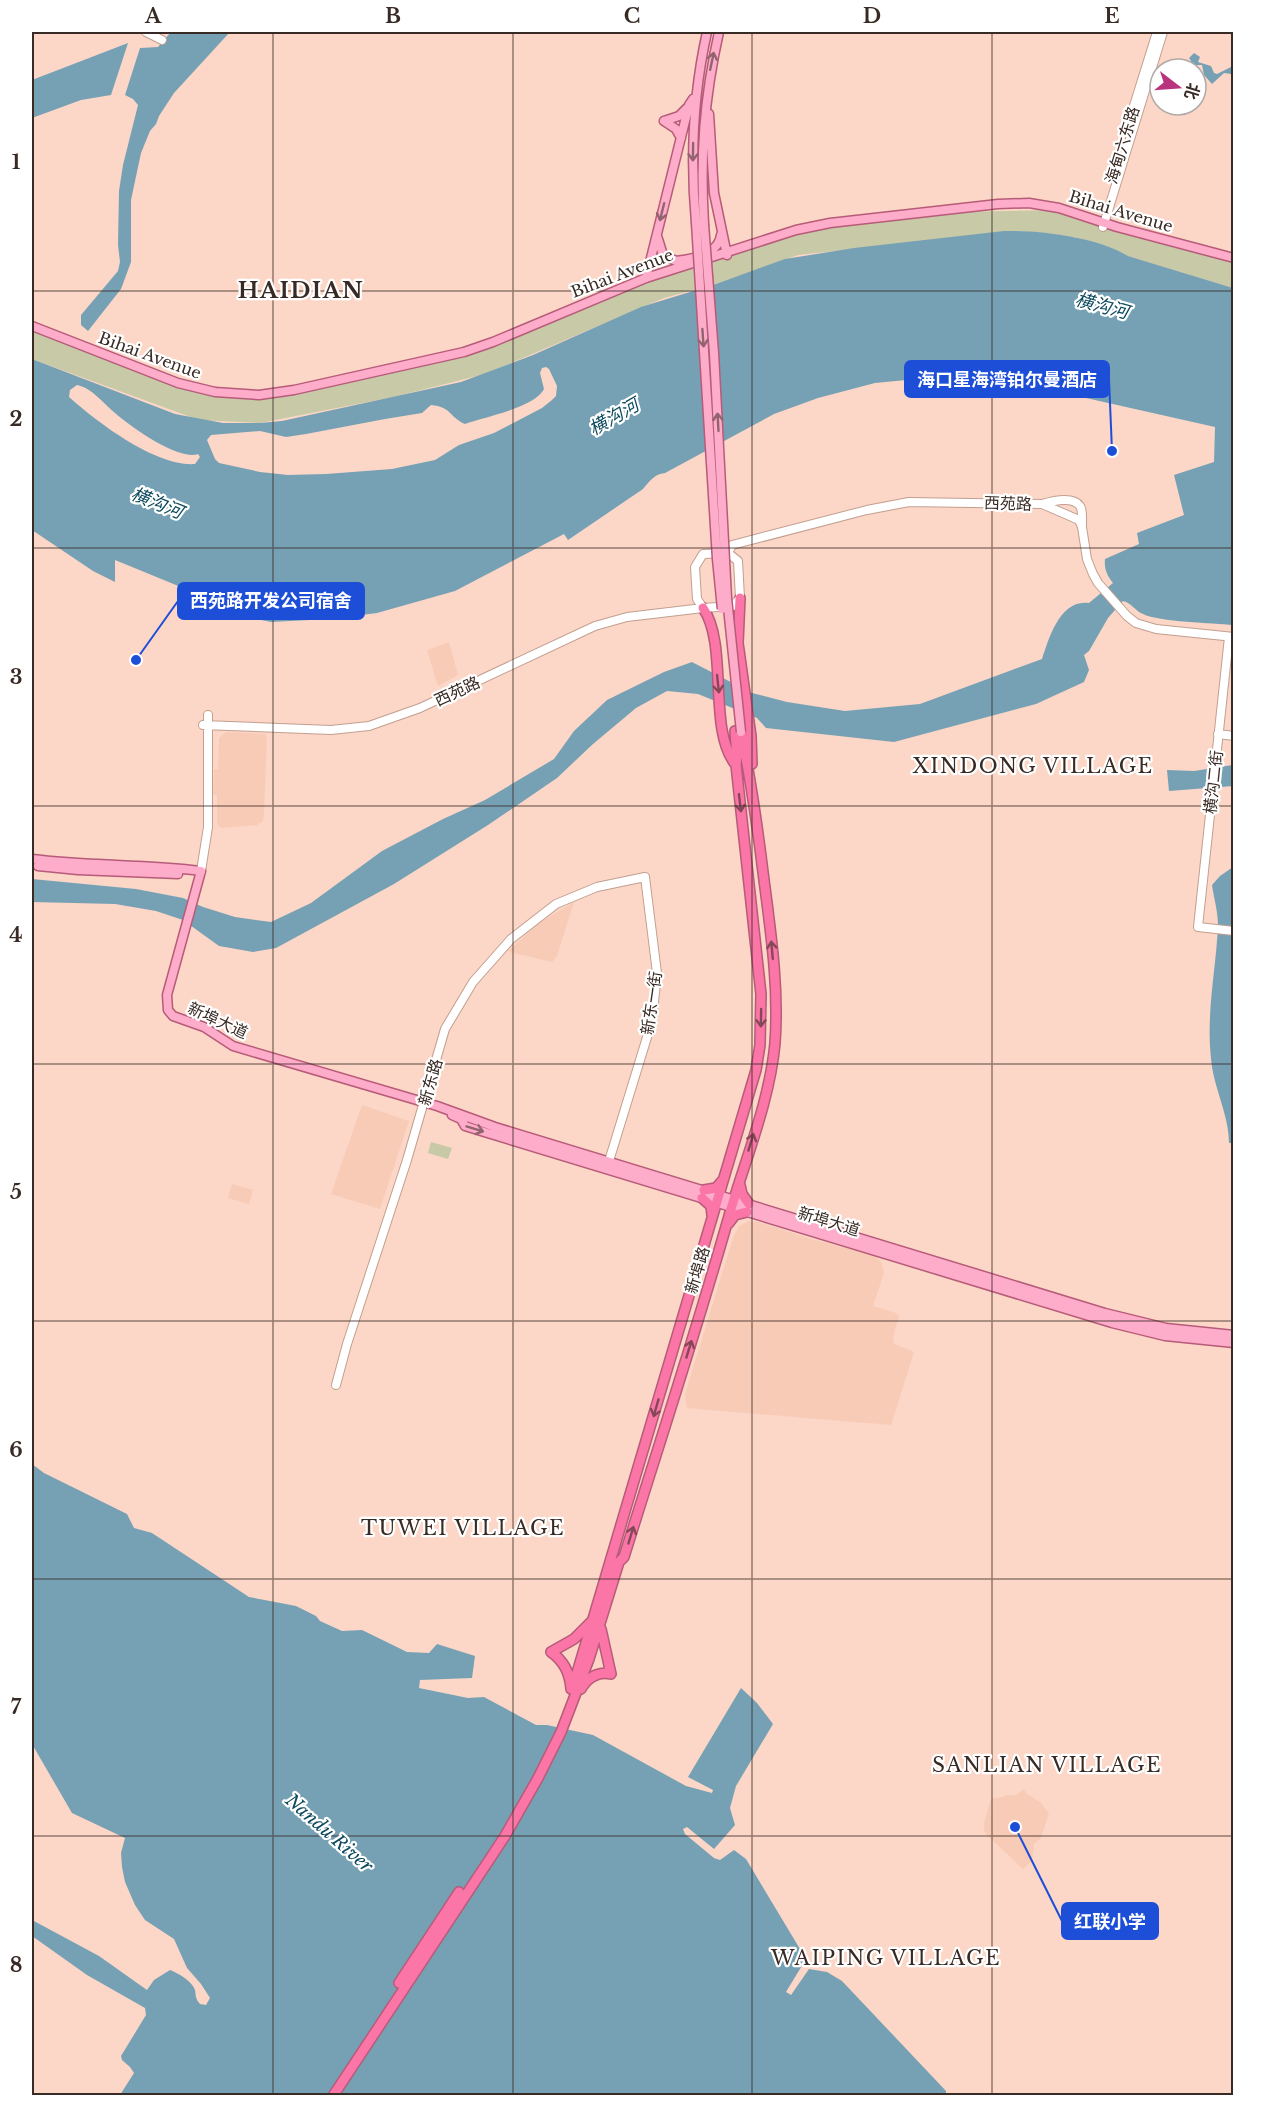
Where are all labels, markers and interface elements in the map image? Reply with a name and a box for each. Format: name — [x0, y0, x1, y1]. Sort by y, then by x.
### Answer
text: A — [144, 4, 162, 28]
text: B — [385, 4, 401, 28]
text: C — [624, 4, 640, 28]
text: D — [863, 4, 881, 28]
text: E — [1104, 4, 1120, 28]
one-way arrow — [707, 52, 718, 71]
north arrow — [1148, 57, 1208, 117]
text: 北 — [1180, 81, 1204, 102]
street label: 海甸六东路 — [1101, 104, 1143, 186]
one-way arrow — [687, 141, 699, 161]
text: 1 — [12, 150, 21, 174]
street label: Bihai Avenue — [1066, 186, 1176, 236]
one-way arrow — [655, 202, 667, 221]
street label: Bihai Avenue — [568, 244, 676, 302]
district label: HAIDIAN — [238, 277, 364, 304]
water label: 横沟河 — [1073, 288, 1134, 324]
street label: Bihai Avenue — [96, 327, 204, 383]
one-way arrow — [698, 327, 709, 347]
callout: 海口星海湾铂尔曼酒店 — [905, 361, 1109, 397]
text: 海口星海湾铂尔曼酒店 — [917, 369, 1097, 391]
water label: 横沟河 — [585, 392, 645, 440]
text: 2 — [9, 407, 23, 431]
one-way arrow — [712, 413, 723, 433]
water label: 横沟河 — [128, 483, 189, 524]
street label: 西苑路 — [984, 492, 1032, 514]
callout: 西苑路开发公司宿舍 — [178, 583, 364, 619]
text: 西苑路开发公司宿舍 — [190, 590, 352, 612]
text: 3 — [10, 665, 22, 689]
street label: 西苑路 — [431, 672, 483, 710]
one-way arrow — [713, 674, 724, 694]
street label: 横沟二街 — [1200, 749, 1226, 815]
district label: XINDONG VILLAGE — [912, 754, 1154, 778]
one-way arrow — [735, 793, 746, 812]
text: 4 — [9, 923, 23, 947]
one-way arrow — [766, 941, 777, 960]
street label: 新东一街 — [637, 970, 665, 1036]
street label: 新埠大道 — [185, 997, 251, 1043]
one-way arrow — [755, 1007, 766, 1027]
street label: 新东路 — [414, 1056, 446, 1108]
one-way arrow — [465, 1124, 484, 1135]
one-way arrow — [746, 1133, 757, 1152]
text: 5 — [10, 1180, 22, 1204]
street label: 新埠大道 — [795, 1202, 863, 1240]
street label: 新埠路 — [680, 1244, 714, 1296]
one-way arrow — [684, 1340, 695, 1359]
one-way arrow — [649, 1398, 661, 1417]
text: 6 — [9, 1438, 23, 1462]
district label: TUWEI VILLAGE — [361, 1516, 565, 1540]
one-way arrow — [626, 1526, 637, 1545]
text: 7 — [11, 1695, 22, 1719]
district label: SANLIAN VILLAGE — [932, 1753, 1162, 1777]
water label: Nandu River — [280, 1789, 378, 1877]
callout: 红联小学 — [1062, 1903, 1158, 1939]
text: 红联小学 — [1074, 1911, 1146, 1933]
district label: WAIPING VILLAGE — [770, 1946, 1001, 1970]
text: 8 — [10, 1953, 22, 1977]

